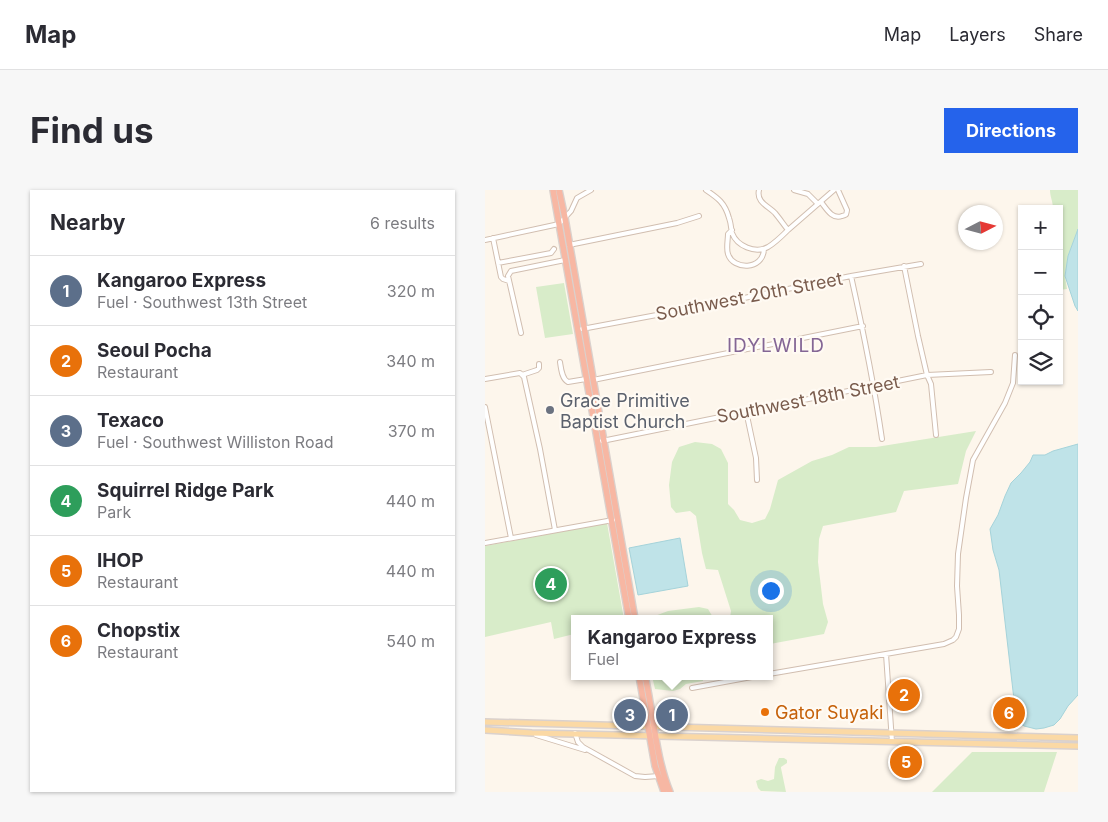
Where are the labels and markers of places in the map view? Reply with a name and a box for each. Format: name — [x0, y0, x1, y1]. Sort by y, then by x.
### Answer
place label: Grace Primitive Baptist Church — [560, 390, 690, 432]
marker: Grace Primitive Baptist Church — [544, 404, 556, 416]
pin: 4 — [535, 565, 567, 603]
pin: 2 — [888, 676, 920, 714]
pin: 6 — [993, 694, 1025, 732]
pin: 3 — [614, 696, 646, 734]
pin: 1 — [656, 696, 688, 734]
place label: Gator Suyaki — [775, 702, 883, 723]
marker: Gator Suyaki — [759, 706, 771, 718]
pin: 5 — [890, 743, 922, 781]

